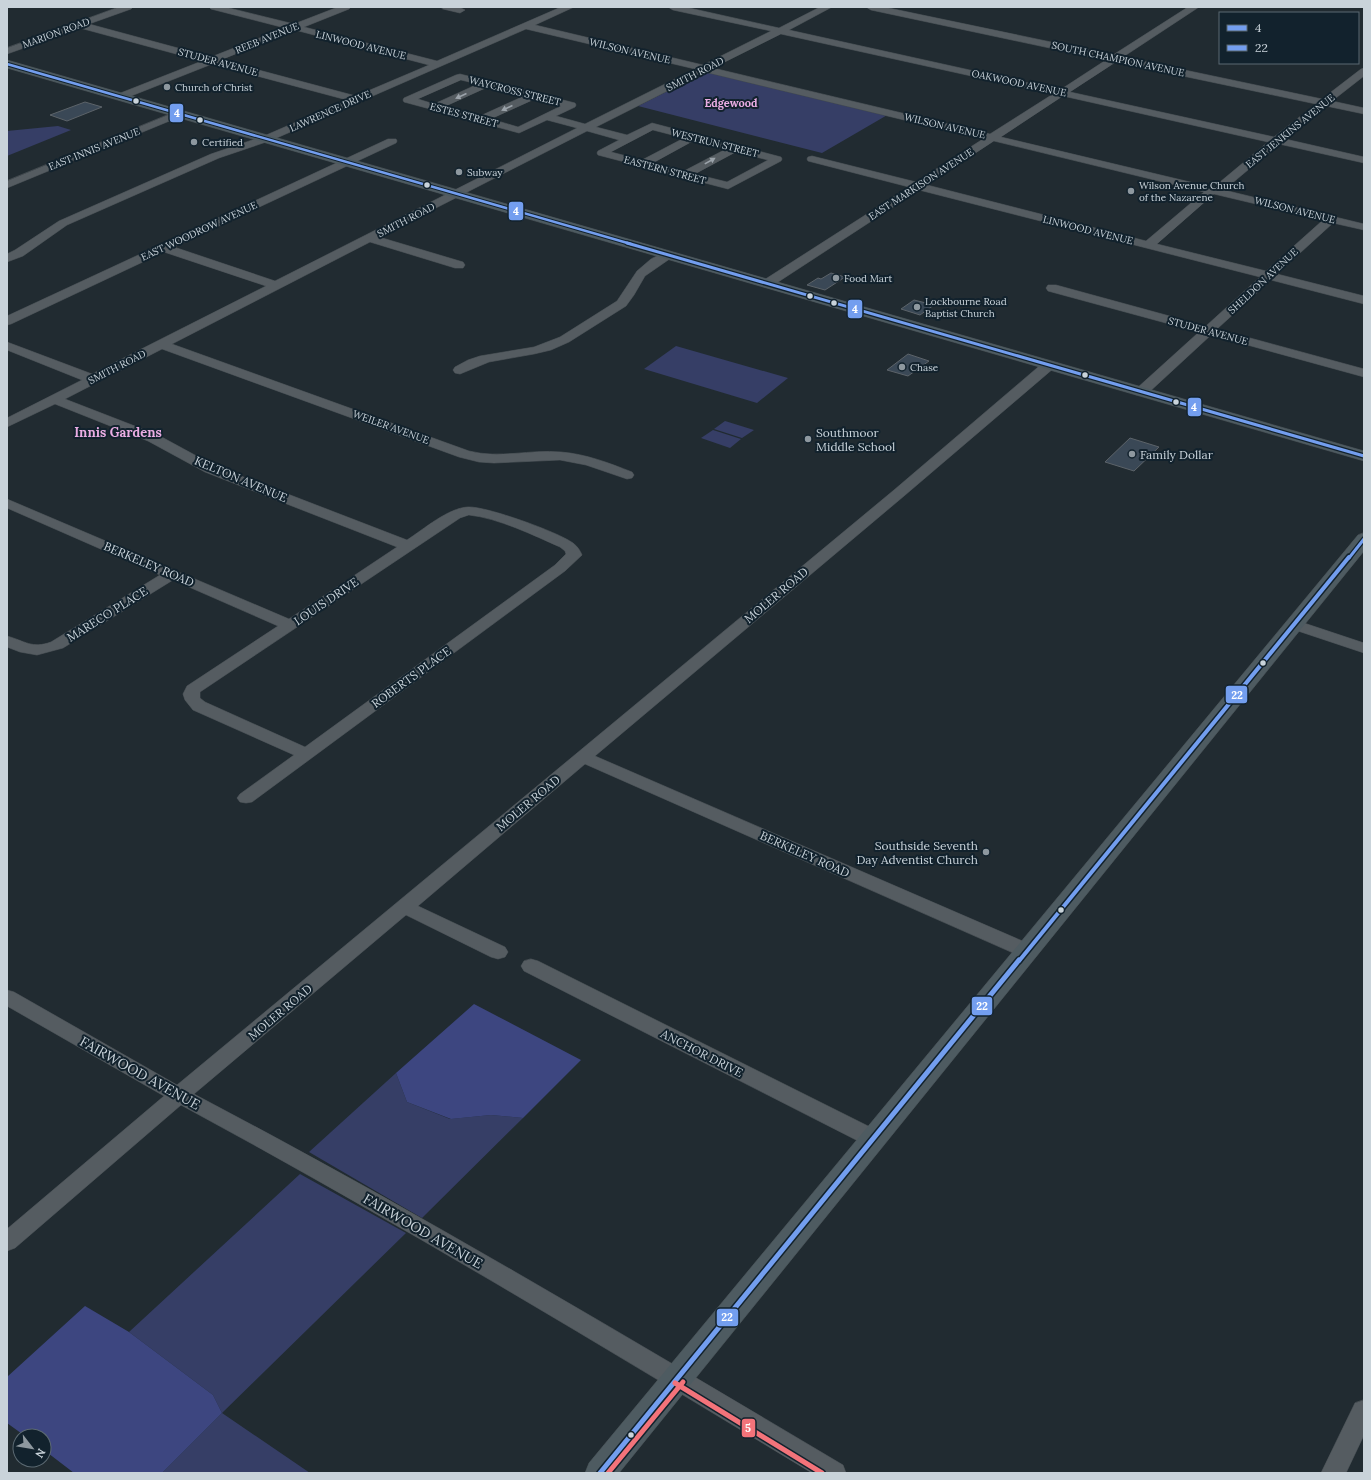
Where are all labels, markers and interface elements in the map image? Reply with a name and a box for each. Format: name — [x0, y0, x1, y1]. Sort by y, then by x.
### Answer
legend — [1219, 12, 1359, 64]
street label: MARION ROAD — [20, 15, 92, 51]
street label: REEB AVENUE — [233, 19, 301, 57]
text: 4 — [1255, 20, 1262, 35]
street label: LINWOOD AVENUE — [315, 28, 407, 62]
street label: WILSON AVENUE — [588, 35, 672, 67]
street label: SOUTH CHAMPION AVENUE — [1050, 39, 1186, 79]
text: 22 — [1255, 40, 1268, 55]
street label: STUDER AVENUE — [177, 45, 259, 79]
street label: SMITH ROAD — [664, 54, 726, 94]
street label: OAKWOOD AVENUE — [970, 67, 1068, 99]
street label: WAYCROSS STREET — [468, 73, 563, 109]
place label: Church of Christ — [175, 81, 253, 94]
marker: Church of Christ — [162, 82, 172, 92]
street label: LAWRENCE DRIVE — [287, 87, 373, 135]
street label: EAST JENKINS AVENUE — [1243, 91, 1337, 171]
one-way arrow — [454, 93, 466, 99]
unlabelled marker — [131, 96, 141, 106]
district label: Edgewood — [704, 96, 758, 110]
street label: ESTES STREET — [429, 100, 500, 130]
line badge: 4 — [169, 103, 184, 123]
one-way arrow — [502, 105, 513, 111]
text: 4 — [174, 106, 180, 120]
street label: WILSON AVENUE — [903, 110, 987, 142]
unlabelled marker — [195, 115, 205, 125]
street label: EAST INNIS AVENUE — [46, 125, 142, 173]
street label: WESTRUN STREET — [670, 126, 761, 160]
place label: Certified — [202, 136, 243, 149]
marker: Certified — [189, 137, 199, 147]
street label: EAST MARKISON AVENUE — [866, 145, 976, 223]
street label: EASTERN STREET — [623, 153, 708, 187]
one-way arrow — [704, 158, 716, 165]
place label: Subway — [467, 166, 503, 179]
marker: Subway — [454, 167, 464, 177]
place label: Wilson Avenue Church of the Nazarene — [1139, 179, 1245, 204]
unlabelled marker — [422, 180, 432, 190]
marker: Wilson Avenue Church of the Nazarene — [1126, 186, 1136, 196]
street label: WILSON AVENUE — [1253, 194, 1337, 226]
street label: EAST WOODROW AVENUE — [139, 198, 259, 264]
street label: SMITH ROAD — [375, 200, 437, 240]
line badge: 4 — [508, 201, 524, 221]
text: 4 — [513, 204, 519, 218]
street label: LINWOOD AVENUE — [1042, 213, 1134, 247]
street label: SHELDON AVENUE — [1225, 245, 1301, 317]
place label: Food Mart — [844, 272, 892, 285]
marker: Food Mart — [831, 273, 841, 283]
unlabelled marker — [805, 291, 815, 301]
place label: Lockbourne Road Baptist Church — [925, 295, 1007, 320]
unlabelled marker — [829, 298, 839, 308]
line badge: 4 — [847, 299, 863, 319]
text: 4 — [852, 302, 858, 316]
marker: Lockbourne Road Baptist Church — [912, 302, 922, 312]
street label: STUDER AVENUE — [1167, 314, 1249, 348]
street label: SMITH ROAD — [86, 347, 148, 387]
place label: Chase — [910, 361, 939, 374]
marker: Chase — [897, 362, 907, 372]
unlabelled marker — [1080, 370, 1090, 380]
unlabelled marker — [1171, 397, 1181, 407]
line badge: 4 — [1187, 397, 1202, 417]
text: 4 — [1191, 400, 1197, 414]
street label: WEILER AVENUE — [351, 407, 431, 447]
district label: Innis Gardens — [74, 424, 162, 441]
place label: Southmoor Middle School — [816, 425, 895, 454]
marker: Southmoor Middle School — [803, 434, 813, 444]
place label: Family Dollar — [1140, 447, 1214, 462]
marker: Family Dollar — [1127, 449, 1137, 459]
street label: KELTON AVENUE — [192, 453, 290, 505]
street label: BERKELEY ROAD — [102, 538, 196, 590]
street label: MOLER ROAD — [741, 564, 811, 626]
street label: LOUIS DRIVE — [291, 574, 361, 628]
street label: MARECO PLACE — [64, 583, 150, 645]
street label: ROBERTS PLACE — [368, 643, 454, 711]
unlabelled marker — [1258, 658, 1268, 668]
line badge: 22 — [1225, 685, 1248, 704]
text: 22 — [1231, 688, 1243, 702]
street label: MOLER ROAD — [493, 772, 563, 834]
street label: BERKELEY ROAD — [758, 828, 852, 881]
place label: Southside Seventh Day Adventist Church — [856, 838, 978, 867]
marker: Southside Seventh Day Adventist Church — [981, 847, 991, 857]
unlabelled marker — [1056, 905, 1066, 915]
street label: MOLER ROAD — [245, 981, 315, 1043]
line badge: 22 — [971, 996, 993, 1016]
text: 22 — [976, 999, 988, 1013]
street label: ANCHOR DRIVE — [658, 1025, 746, 1080]
street label: FAIRWOOD AVENUE — [77, 1032, 204, 1114]
street label: FAIRWOOD AVENUE — [360, 1189, 486, 1273]
line badge: 22 — [716, 1308, 739, 1327]
text: 22 — [721, 1310, 733, 1324]
line badge: 5 — [741, 1418, 756, 1438]
text: 5 — [745, 1421, 751, 1435]
north arrow — [12, 1428, 52, 1468]
unlabelled marker — [626, 1430, 636, 1440]
text: N — [32, 1446, 49, 1461]

